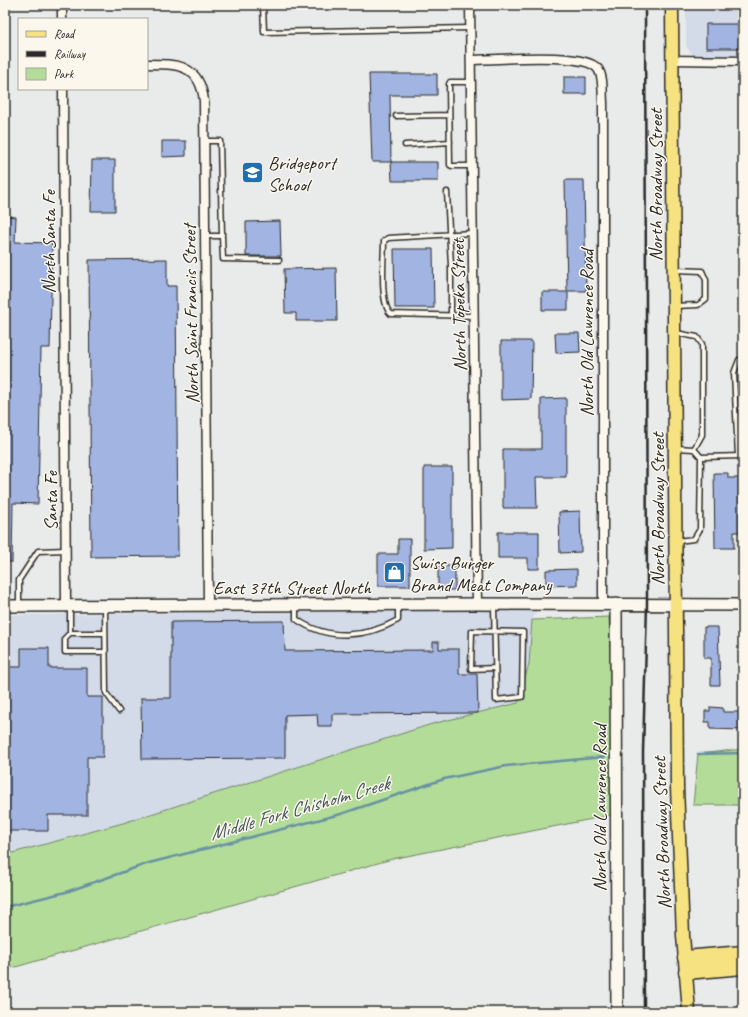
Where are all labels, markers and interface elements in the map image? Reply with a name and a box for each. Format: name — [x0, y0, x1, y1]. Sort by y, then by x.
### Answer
legend — [18, 18, 148, 90]
text: Road — [54, 26, 76, 42]
text: Railway — [54, 46, 86, 62]
text: Park — [54, 66, 75, 82]
street label: North Broadway Street — [644, 107, 668, 261]
place label: Bridgeport School — [268, 151, 338, 197]
school or university icon: Bridgeport School — [240, 160, 266, 186]
street label: North Santa Fe — [37, 189, 61, 294]
street label: North Saint Francis Street — [177, 222, 205, 404]
street label: North Topeka Street — [446, 237, 472, 371]
street label: North Old Lawrence Road — [575, 246, 599, 416]
street label: North Broadway Street — [646, 431, 670, 585]
street label: Santa Fe — [39, 469, 63, 531]
place label: Swiss Burger Brand Meat Company — [410, 551, 553, 597]
shop icon: Swiss Burger Brand Meat Company — [382, 560, 408, 586]
street label: East 37th Street North — [213, 576, 372, 600]
street label: North Old Lawrence Road — [588, 721, 612, 891]
street label: North Broadway Street — [647, 755, 677, 910]
water label: Middle Fork Chisholm Creek — [207, 770, 395, 846]

